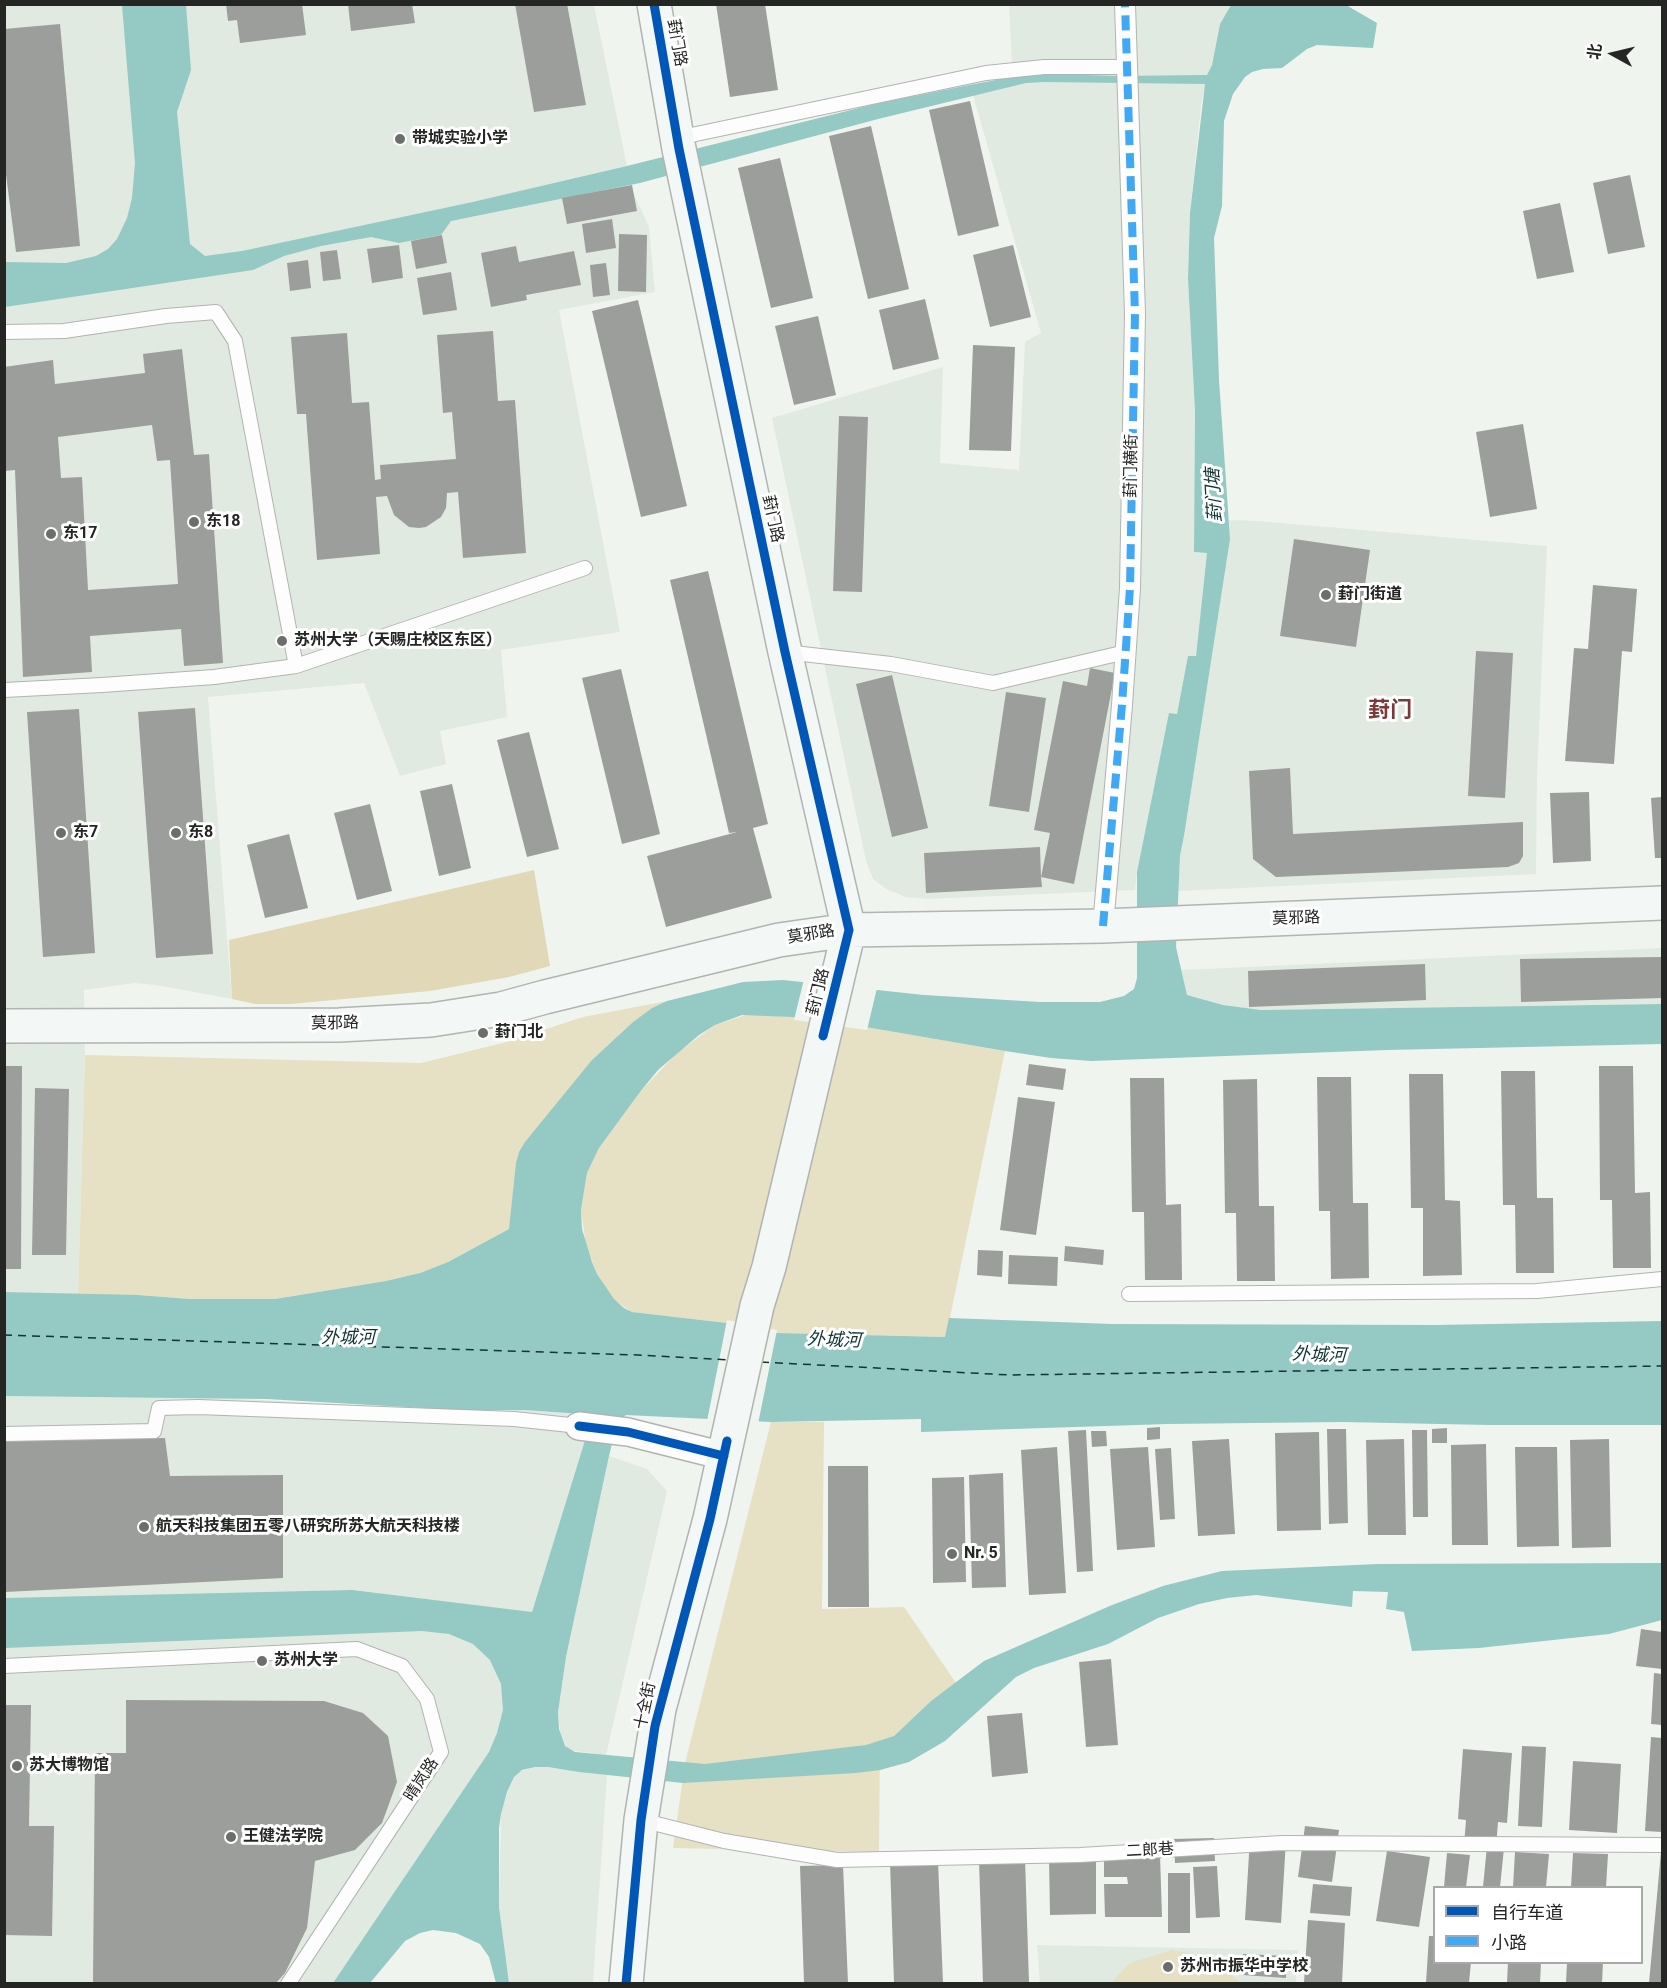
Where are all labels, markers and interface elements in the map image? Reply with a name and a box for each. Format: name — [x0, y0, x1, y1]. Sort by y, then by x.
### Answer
street label: 葑门路 — [662, 18, 690, 68]
north arrow — [1583, 24, 1643, 84]
text: 北 — [1584, 42, 1605, 61]
place label: 带城实验小学 — [412, 129, 508, 149]
marker: 带城实验小学 — [393, 132, 407, 146]
street label: 葑门横街 — [1122, 434, 1142, 498]
water label: 葑门塘 — [1203, 467, 1227, 523]
street label: 葑门路 — [758, 494, 786, 544]
place label: 东18 — [206, 512, 240, 532]
marker: 东18 — [187, 515, 201, 529]
place label: 东17 — [63, 524, 97, 544]
marker: 东17 — [44, 527, 58, 541]
place label: 葑门街道 — [1338, 585, 1402, 605]
marker: 葑门街道 — [1319, 588, 1333, 602]
place label: 苏州大学（天赐庄校区东区） — [294, 631, 502, 651]
marker: 苏州大学（天赐庄校区东区） — [275, 634, 289, 648]
district label: 葑门 — [1368, 698, 1412, 724]
place label: 东7 — [73, 823, 98, 843]
place label: 东8 — [188, 823, 213, 843]
marker: 东7 — [54, 826, 68, 840]
marker: 东8 — [169, 826, 183, 840]
street label: 莫邪路 — [1272, 909, 1320, 929]
street label: 莫邪路 — [786, 922, 836, 948]
street label: 葑门路 — [804, 966, 834, 1018]
street label: 莫邪路 — [311, 1014, 359, 1034]
place label: 葑门北 — [495, 1023, 543, 1043]
marker: 葑门北 — [476, 1026, 490, 1040]
water label: 外城河 — [321, 1327, 375, 1349]
water label: 外城河 — [807, 1329, 861, 1353]
water label: 外城河 — [1292, 1344, 1346, 1368]
place label: 航天科技集团五零八研究所苏大航天科技楼 — [156, 1517, 460, 1537]
marker: 航天科技集团五零八研究所苏大航天科技楼 — [137, 1520, 151, 1534]
place label: Nr. 5 — [964, 1544, 998, 1564]
marker: Nr. 5 — [945, 1547, 959, 1561]
place label: 苏州大学 — [274, 1651, 338, 1671]
marker: 苏州大学 — [255, 1654, 269, 1668]
street label: 十全街 — [632, 1681, 660, 1731]
street label: 晴岚路 — [401, 1755, 443, 1805]
place label: 苏大博物馆 — [29, 1756, 109, 1776]
marker: 苏大博物馆 — [10, 1759, 24, 1773]
place label: 王健法学院 — [243, 1827, 323, 1847]
marker: 王健法学院 — [224, 1830, 238, 1844]
street label: 二郎巷 — [1126, 1840, 1174, 1862]
legend — [1433, 1886, 1643, 1964]
text: 自行车道 — [1491, 1902, 1563, 1923]
text: 小路 — [1491, 1932, 1527, 1953]
place label: 苏州市振华中学校 — [1180, 1957, 1308, 1977]
marker: 苏州市振华中学校 — [1161, 1960, 1175, 1974]

